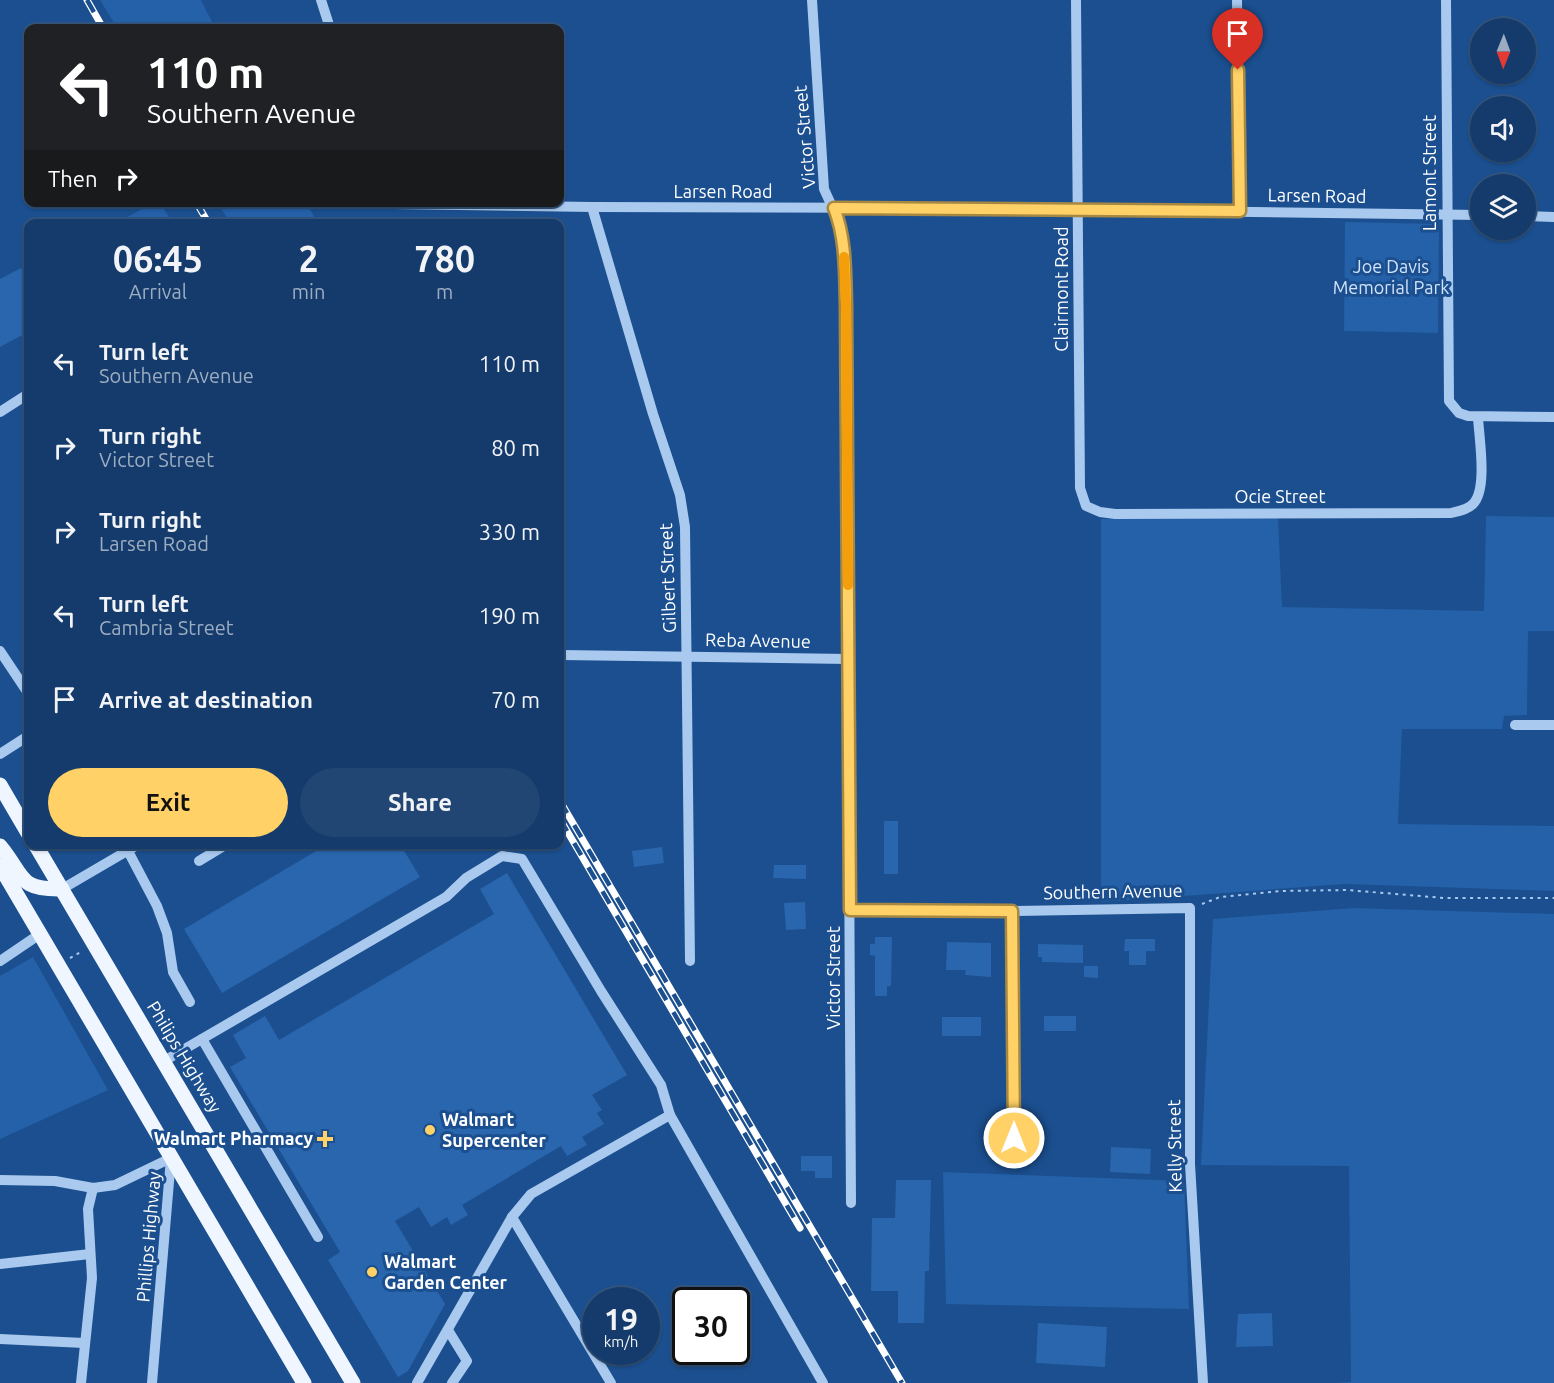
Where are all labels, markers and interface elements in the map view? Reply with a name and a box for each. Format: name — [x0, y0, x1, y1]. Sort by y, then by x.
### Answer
pin — [1212, 8, 1263, 70]
icon: arrive — [1221, 17, 1254, 50]
north arrow — [1470, 18, 1536, 84]
map controls — [1470, 18, 1536, 240]
icon: left — [48, 48, 126, 126]
text: 110 m — [147, 49, 264, 96]
street label: Victor Street — [790, 85, 818, 190]
button: sound — [1470, 96, 1536, 162]
text: Southern Avenue — [147, 98, 356, 128]
street label: Lamont Street — [1419, 115, 1439, 231]
icon: right — [110, 162, 143, 195]
text: Then — [48, 166, 98, 191]
button: layers — [1470, 174, 1536, 240]
street label: Larsen Road — [674, 181, 772, 201]
street label: Larsen Road — [1267, 184, 1367, 206]
street label: Clairmont Road — [1051, 226, 1071, 352]
text: 06:45 — [113, 238, 203, 279]
text: 2 — [298, 238, 319, 279]
text: 780 — [414, 238, 475, 279]
park label: Joe Davis Memorial Park — [1333, 256, 1449, 297]
text: Arrival — [129, 280, 187, 303]
text: min — [292, 280, 325, 303]
text: m — [436, 280, 453, 303]
text: Turn left — [99, 339, 189, 364]
icon: left — [48, 347, 81, 380]
text: 110 m — [479, 351, 540, 376]
text: Southern Avenue — [99, 364, 254, 387]
text: Turn right — [99, 423, 201, 448]
icon: right — [48, 431, 81, 464]
text: 80 m — [491, 435, 540, 460]
text: Victor Street — [99, 448, 214, 471]
street label: Ocie Street — [1234, 486, 1326, 506]
text: Turn right — [99, 507, 201, 532]
icon: right — [48, 515, 81, 548]
text: 330 m — [479, 519, 540, 544]
street label: Gilbert Street — [655, 523, 679, 633]
text: Larsen Road — [99, 532, 209, 555]
text: Turn left — [99, 591, 189, 616]
icon: left — [48, 599, 81, 632]
text: 190 m — [479, 603, 540, 628]
text: Cambria Street — [99, 616, 234, 639]
street label: Reba Avenue — [705, 629, 811, 651]
icon: arrive — [48, 683, 81, 716]
text: Arrive at destination — [99, 687, 313, 712]
text: 70 m — [491, 687, 540, 712]
button: Exit — [48, 768, 288, 837]
button: Share — [300, 768, 540, 837]
street label: Southern Avenue — [1043, 880, 1183, 902]
street label: Victor Street — [823, 926, 843, 1030]
street label: Philips Highway — [144, 997, 226, 1116]
street label: Kelly Street — [1163, 1099, 1185, 1193]
position arrow — [982, 1106, 1046, 1170]
place label: Walmart Supercenter — [442, 1109, 546, 1150]
marker: Walmart Supercenter — [423, 1123, 437, 1137]
place label: Walmart Pharmacy — [154, 1128, 313, 1148]
marker: Walmart Pharmacy — [318, 1132, 332, 1146]
street label: Phillips Highway — [132, 1170, 164, 1303]
place label: Walmart Garden Center — [384, 1251, 508, 1292]
marker: Walmart Garden Center — [365, 1265, 379, 1279]
speed limit sign: 30 — [672, 1287, 750, 1365]
text: 19 — [604, 1302, 638, 1336]
text: km/h — [604, 1333, 638, 1350]

